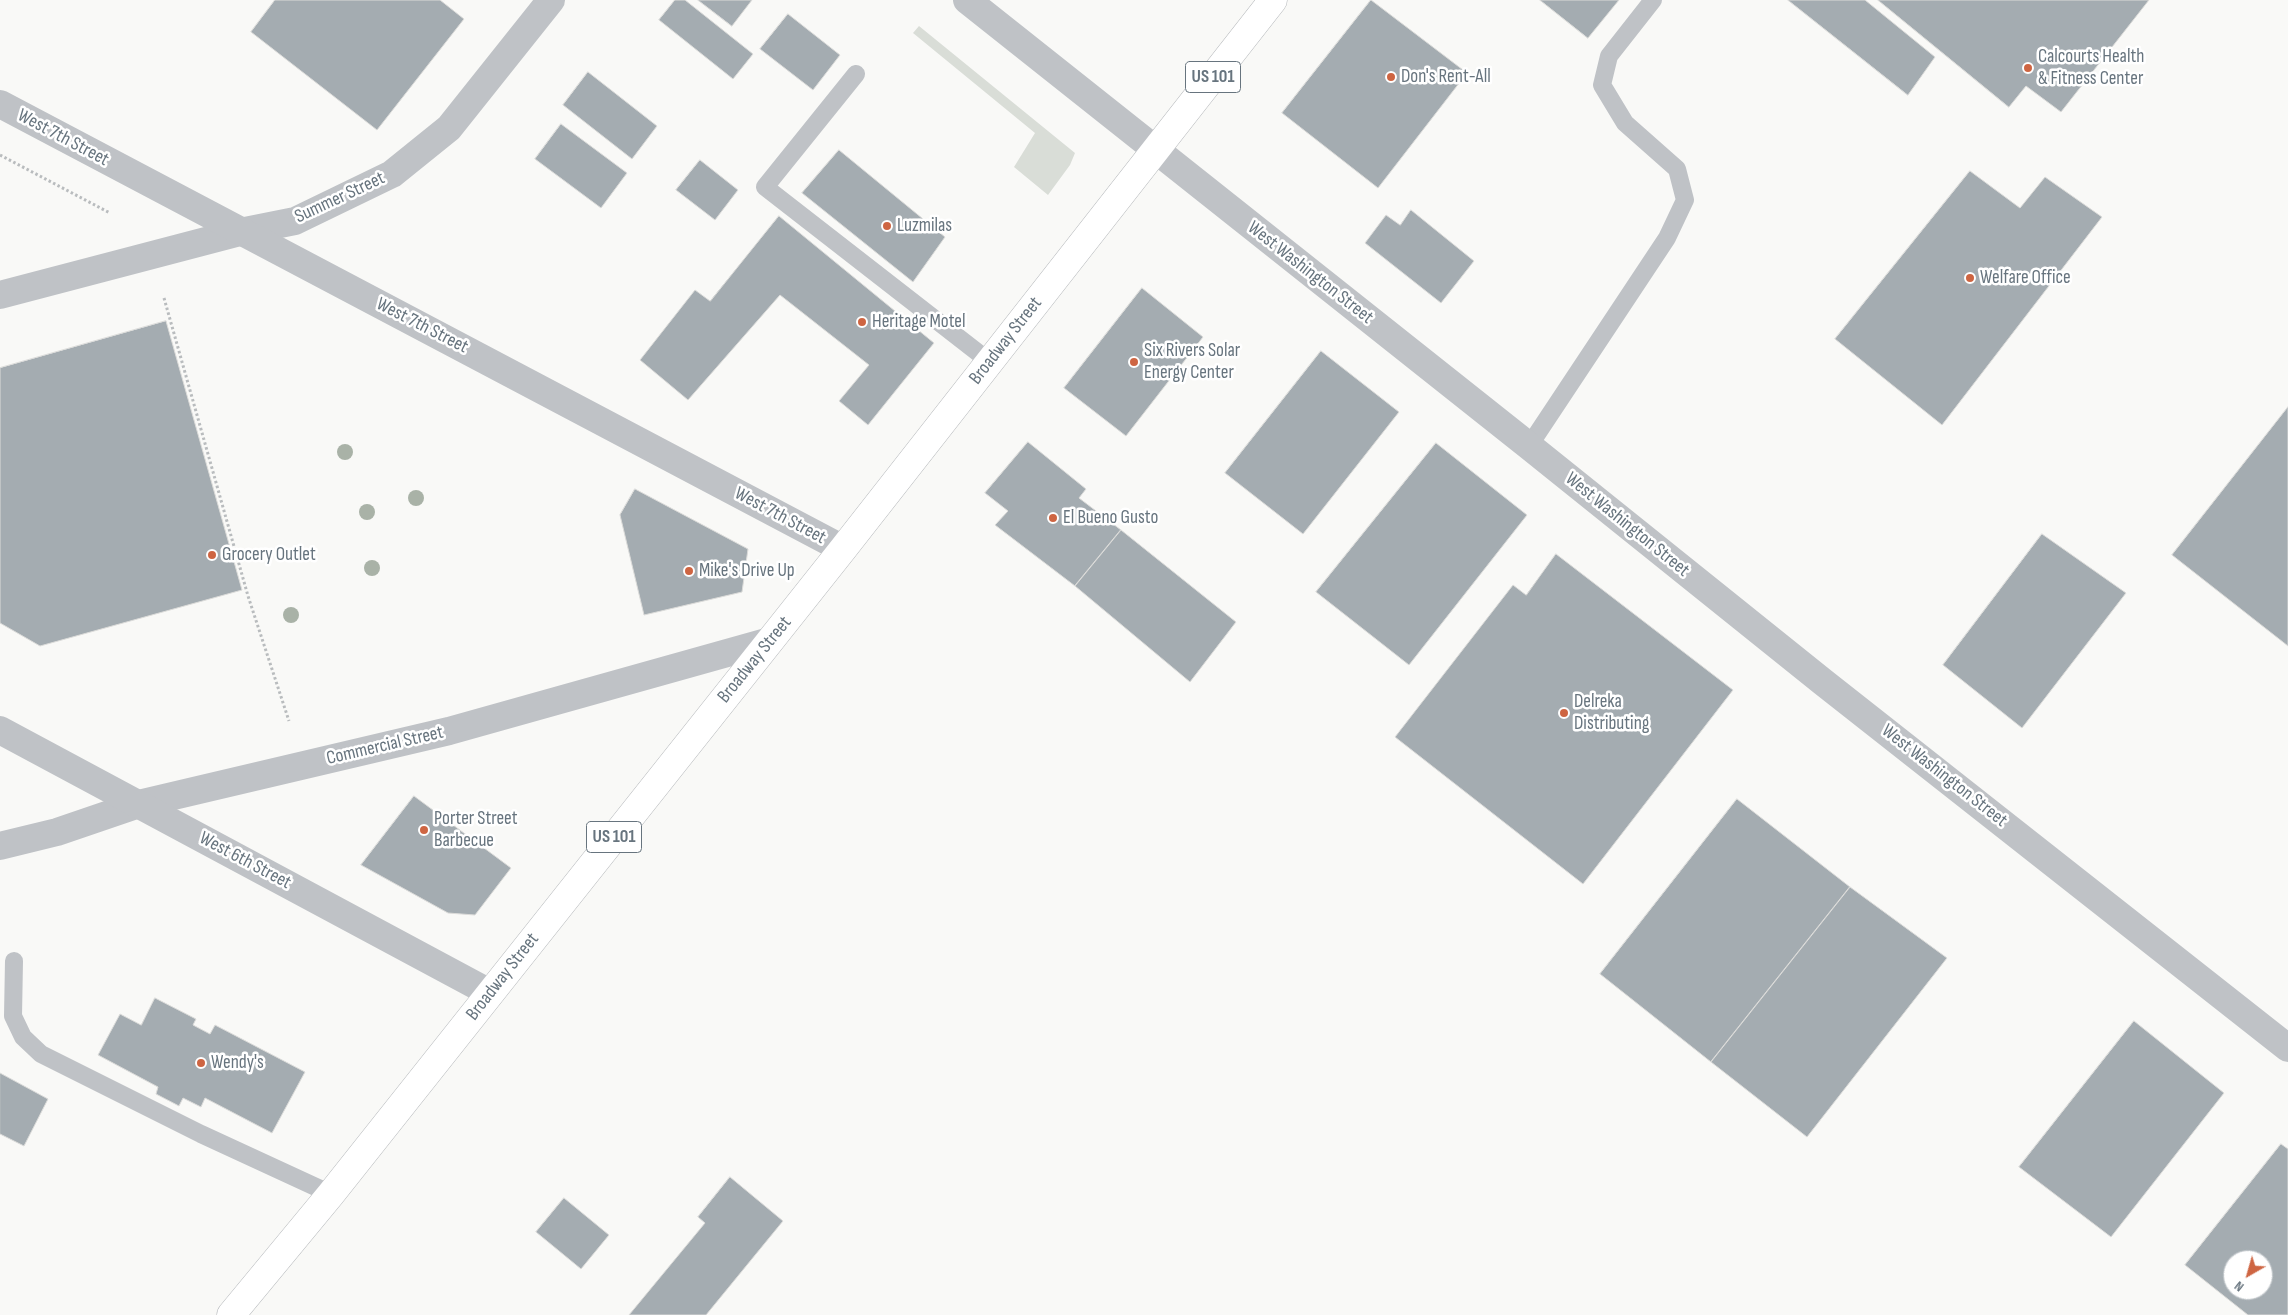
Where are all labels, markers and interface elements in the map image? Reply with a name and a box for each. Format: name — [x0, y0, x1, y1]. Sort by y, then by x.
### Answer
place label: Calcourts Health & Fitness Center — [2038, 46, 2144, 90]
road number: US 101 — [1186, 62, 1240, 92]
marker: Calcourts Health & Fitness Center — [2022, 62, 2034, 74]
place label: Don's Rent-All — [1401, 66, 1491, 88]
marker: Don's Rent-All — [1385, 71, 1397, 83]
street label: West 7th Street — [13, 104, 113, 172]
street label: Summer Street — [291, 167, 389, 229]
place label: Luzmilas — [897, 215, 952, 237]
street label: West Washington Street — [1243, 217, 1377, 329]
marker: Luzmilas — [881, 220, 893, 232]
place label: Welfare Office — [1980, 267, 2071, 289]
marker: Welfare Office — [1964, 272, 1976, 284]
street label: West 7th Street — [372, 293, 472, 359]
street label: Broadway Street — [965, 293, 1047, 389]
place label: Heritage Motel — [872, 311, 965, 333]
marker: Heritage Motel — [856, 316, 868, 328]
place label: Six Rivers Solar Energy Center — [1144, 340, 1240, 384]
marker: Six Rivers Solar Energy Center — [1128, 356, 1140, 368]
street label: West Washington Street — [1560, 468, 1694, 582]
street label: West 7th Street — [730, 482, 830, 550]
place label: El Bueno Gusto — [1063, 507, 1158, 529]
marker: El Bueno Gusto — [1047, 512, 1059, 524]
place label: Grocery Outlet — [222, 544, 316, 566]
marker: Grocery Outlet — [206, 549, 218, 561]
place label: Mike's Drive Up — [699, 560, 795, 582]
marker: Mike's Drive Up — [683, 565, 695, 577]
street label: Broadway Street — [713, 612, 797, 708]
place label: Delreka Distributing — [1574, 691, 1649, 735]
marker: Delreka Distributing — [1558, 707, 1570, 719]
street label: West Washington Street — [1877, 720, 2011, 832]
street label: Commercial Street — [324, 721, 446, 771]
place label: Porter Street Barbecue — [434, 808, 517, 852]
road number: US 101 — [586, 822, 642, 852]
marker: Porter Street Barbecue — [418, 824, 430, 836]
street label: West 6th Street — [195, 827, 295, 895]
street label: Broadway Street — [462, 929, 544, 1025]
place label: Wendy's — [211, 1052, 264, 1074]
marker: Wendy's — [195, 1057, 207, 1069]
north arrow — [2223, 1250, 2273, 1300]
text: N — [2231, 1277, 2247, 1295]

